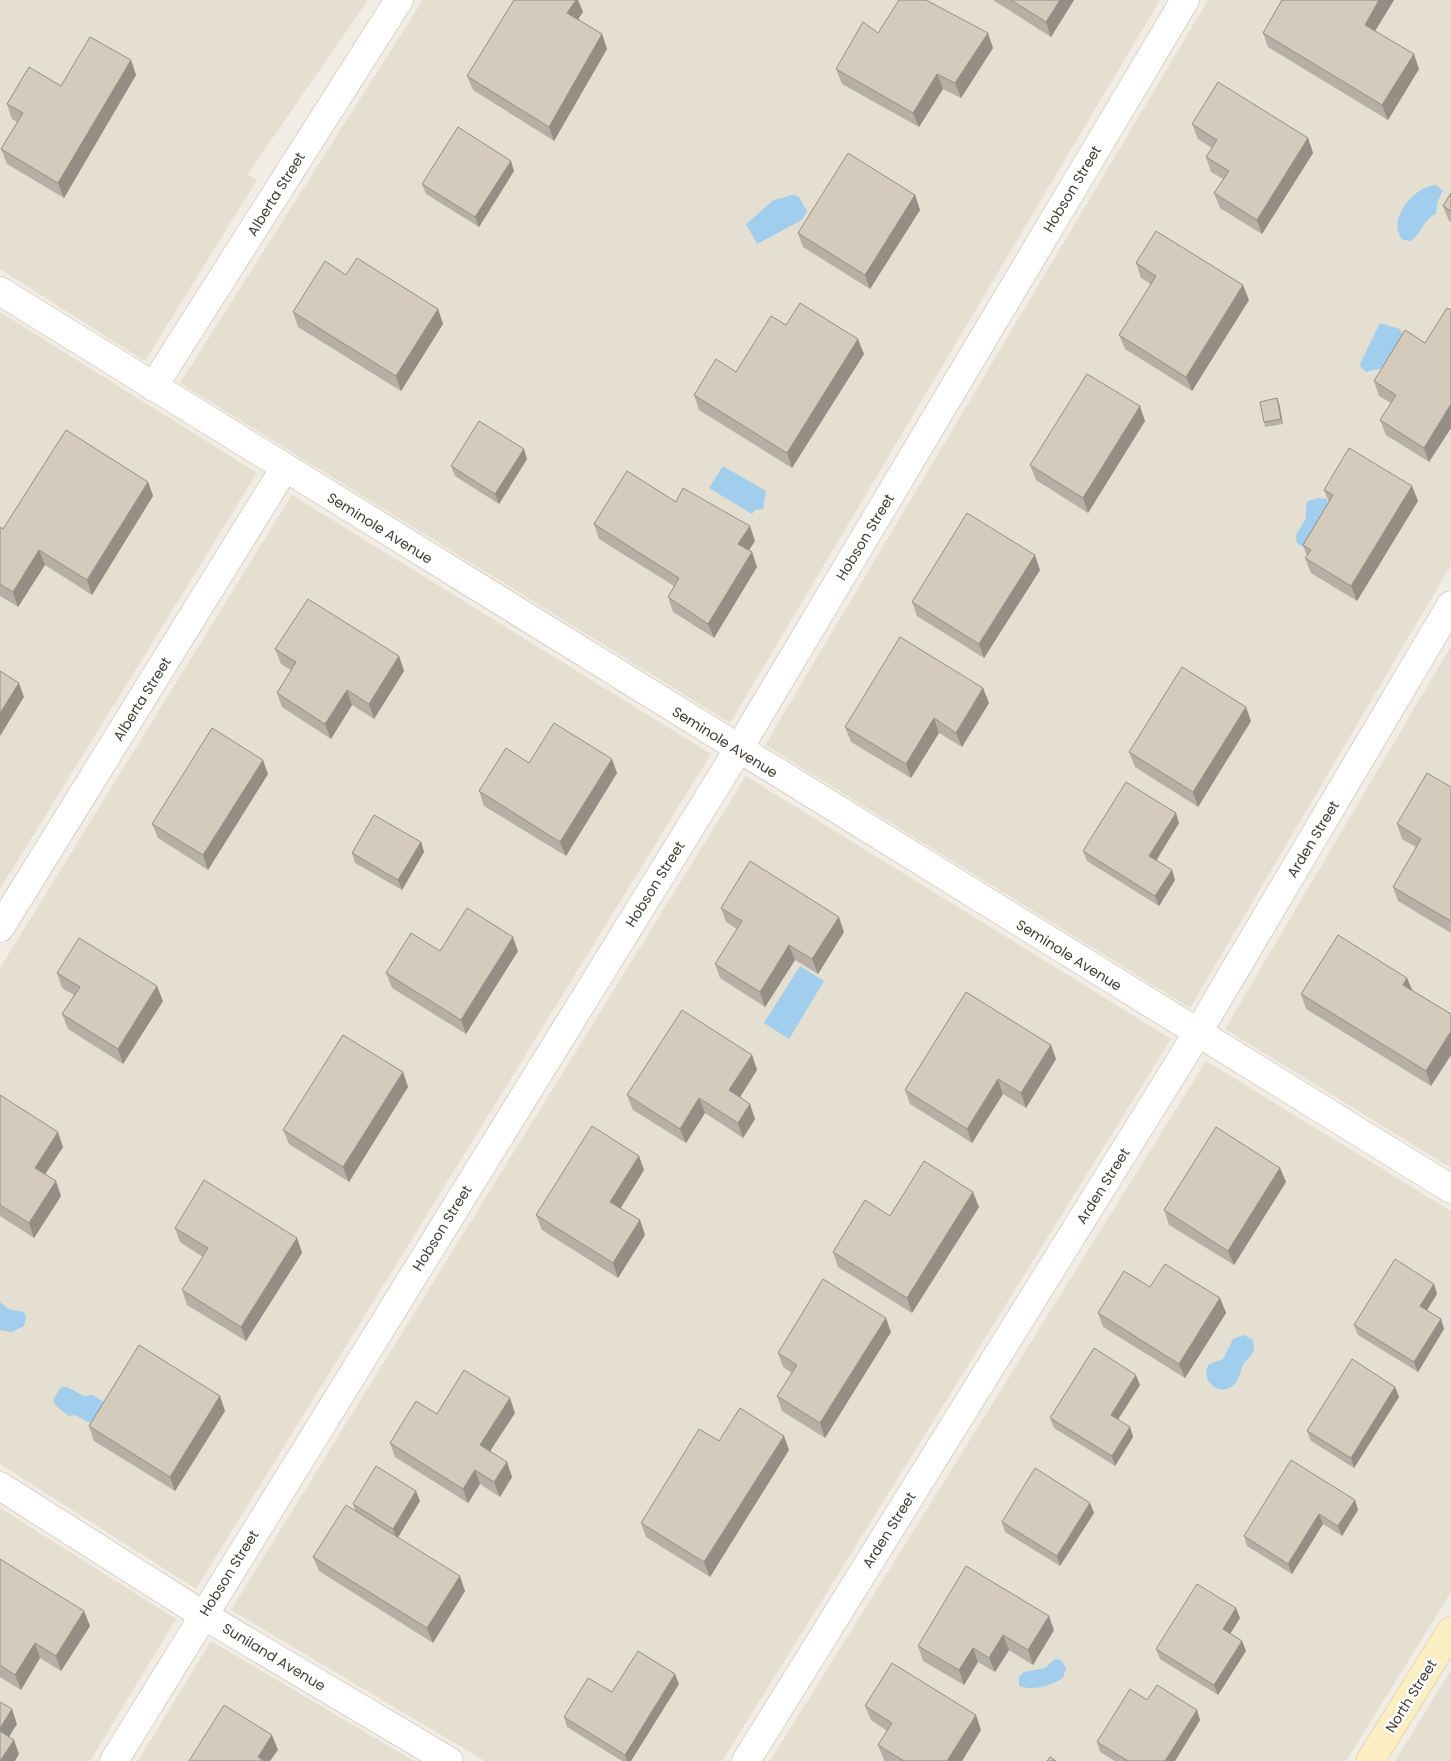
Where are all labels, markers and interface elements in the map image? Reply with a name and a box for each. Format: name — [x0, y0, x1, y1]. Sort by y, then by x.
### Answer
street label: Hobson Street — [1038, 142, 1106, 236]
street label: Alberta Street — [242, 148, 310, 240]
street label: Seminole Avenue — [323, 487, 437, 569]
street label: Hobson Street — [831, 490, 899, 584]
street label: Alberta Street — [108, 653, 176, 745]
street label: Seminole Avenue — [668, 701, 782, 783]
street label: Arden Street — [1282, 797, 1344, 881]
street label: Hobson Street — [621, 837, 689, 931]
street label: Seminole Avenue — [1012, 914, 1126, 996]
street label: Arden Street — [1072, 1144, 1134, 1228]
street label: Hobson Street — [408, 1181, 476, 1275]
street label: Arden Street — [858, 1488, 920, 1572]
street label: Hobson Street — [195, 1526, 263, 1620]
street label: Suniland Avenue — [219, 1618, 330, 1696]
street label: North Street — [1381, 1656, 1441, 1736]

